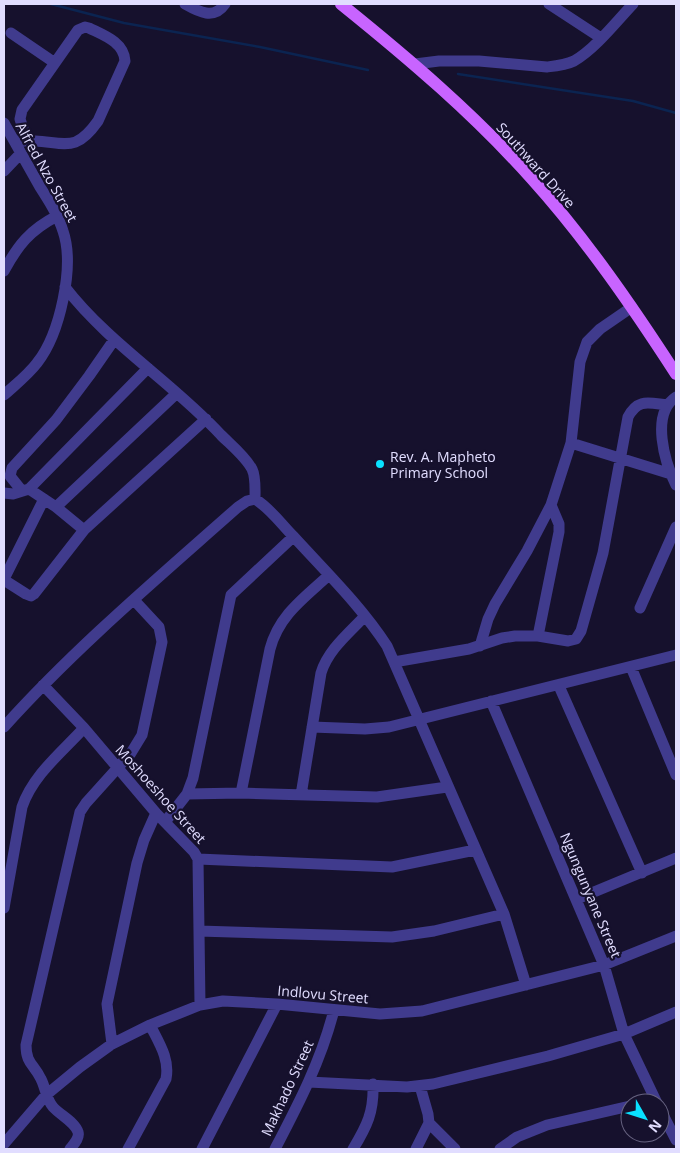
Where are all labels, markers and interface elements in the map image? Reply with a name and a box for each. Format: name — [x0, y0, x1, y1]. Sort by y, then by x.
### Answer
street label: Southward Drive — [492, 118, 580, 212]
street label: Alfred Nzo Street — [12, 119, 82, 225]
place label: Rev. A. Mapheto Primary School — [390, 447, 496, 482]
marker: Rev. A. Mapheto Primary School — [374, 458, 386, 470]
street label: Moshoeshoe Street — [112, 741, 210, 847]
street label: Ngungunyane Street — [556, 830, 626, 960]
street label: Indlovu Street — [277, 981, 369, 1007]
street label: Makhado Street — [256, 1037, 318, 1139]
north arrow — [620, 1093, 670, 1143]
text: N — [645, 1116, 666, 1137]

